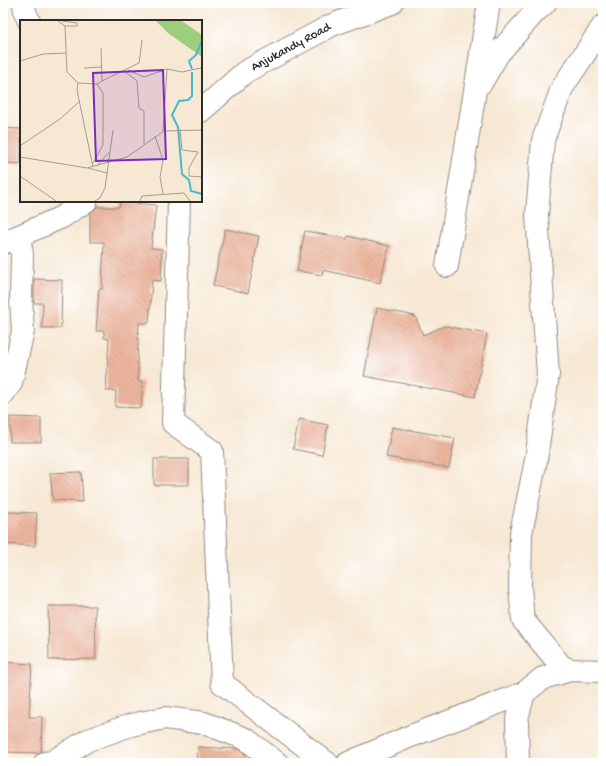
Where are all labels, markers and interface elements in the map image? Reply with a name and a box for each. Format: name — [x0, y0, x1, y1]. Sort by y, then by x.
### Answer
street label: Anjukandy Road — [248, 19, 335, 75]
inset map — [20, 20, 202, 202]

